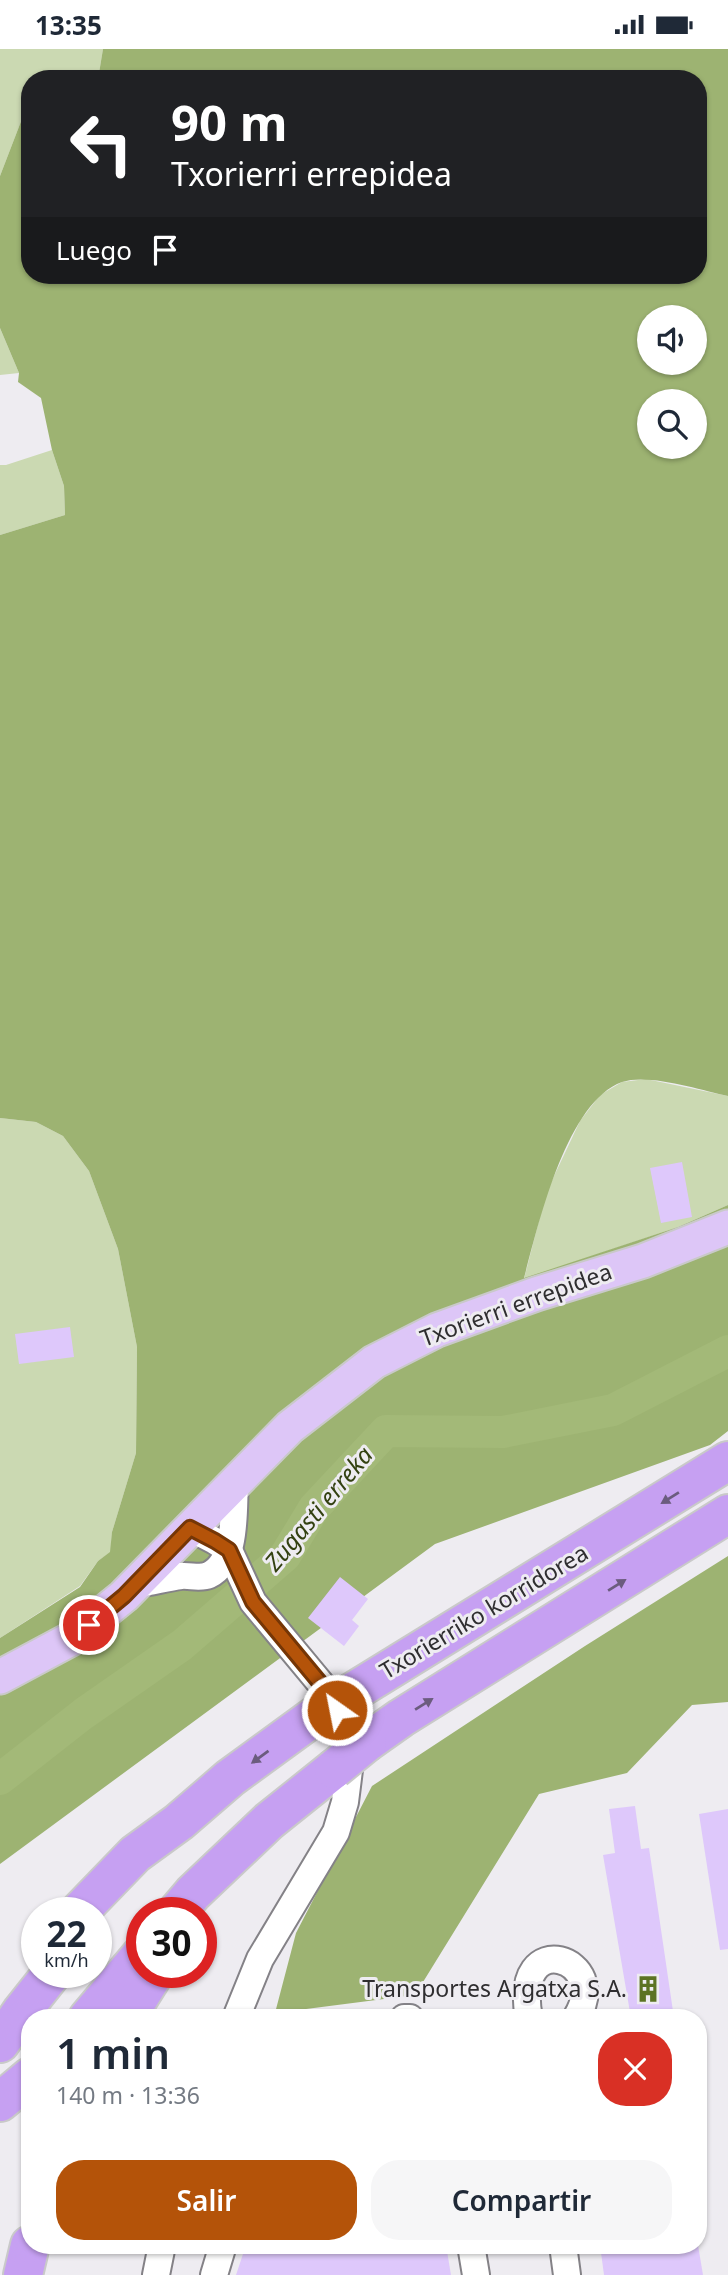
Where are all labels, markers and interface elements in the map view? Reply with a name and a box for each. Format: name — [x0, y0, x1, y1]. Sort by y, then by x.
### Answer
text: 13:35 — [35, 7, 102, 43]
text: 90 m — [171, 89, 288, 155]
icon: left — [56, 98, 147, 189]
text: Txorierri errepidea — [171, 152, 452, 195]
icon: arrive — [146, 231, 184, 269]
text: Luego — [56, 232, 132, 268]
map controls — [637, 305, 707, 459]
button: sound — [637, 305, 707, 375]
button: search — [637, 389, 707, 459]
street label: Txorierri errepidea — [415, 1255, 616, 1354]
water label: Zugasti erreka — [255, 1439, 380, 1578]
one-way arrow — [661, 1491, 680, 1504]
street label: Txorierriko korridorea — [373, 1536, 594, 1686]
one-way arrow — [608, 1578, 627, 1591]
pin — [59, 1595, 119, 1655]
icon: arrive — [70, 1606, 108, 1644]
position arrow — [300, 1673, 374, 1747]
one-way arrow — [414, 1698, 434, 1711]
one-way arrow — [251, 1749, 269, 1763]
speed limit sign: 30 — [126, 1897, 217, 1988]
text: 22 — [46, 1910, 87, 1957]
text: km/h — [44, 1948, 89, 1972]
place label: Transportes Argatxa S.A. — [362, 1972, 627, 2004]
building icon: Transportes Argatxa S.A. — [633, 1974, 663, 2004]
text: 1 min — [56, 2024, 170, 2081]
button: close — [598, 2032, 672, 2106]
text: 140 m · 13:36 — [56, 2079, 200, 2111]
button: Salir — [56, 2160, 357, 2240]
button: Compartir — [371, 2160, 672, 2240]

